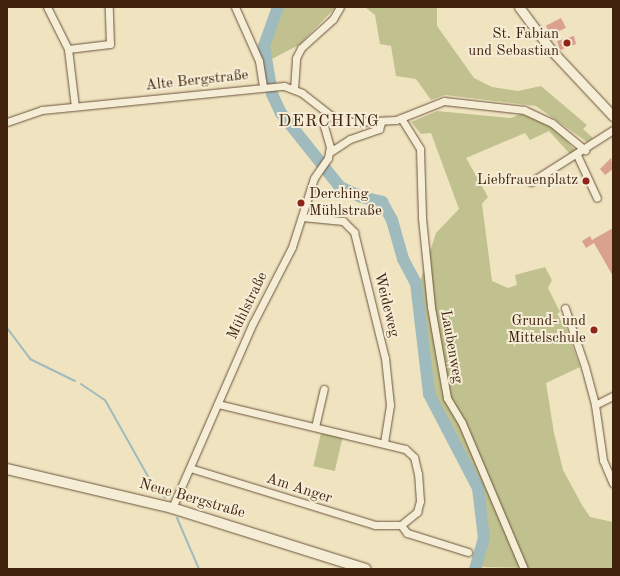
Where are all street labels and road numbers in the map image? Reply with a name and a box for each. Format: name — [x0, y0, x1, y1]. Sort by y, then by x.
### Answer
street label: Alte Bergstraße — [145, 67, 249, 95]
street label: Mühlstraße — [224, 269, 272, 343]
street label: Weideweg — [369, 271, 403, 339]
street label: Laubenweg — [436, 309, 466, 385]
street label: Am Anger — [264, 470, 334, 508]
street label: Neue Bergstraße — [137, 475, 247, 523]

